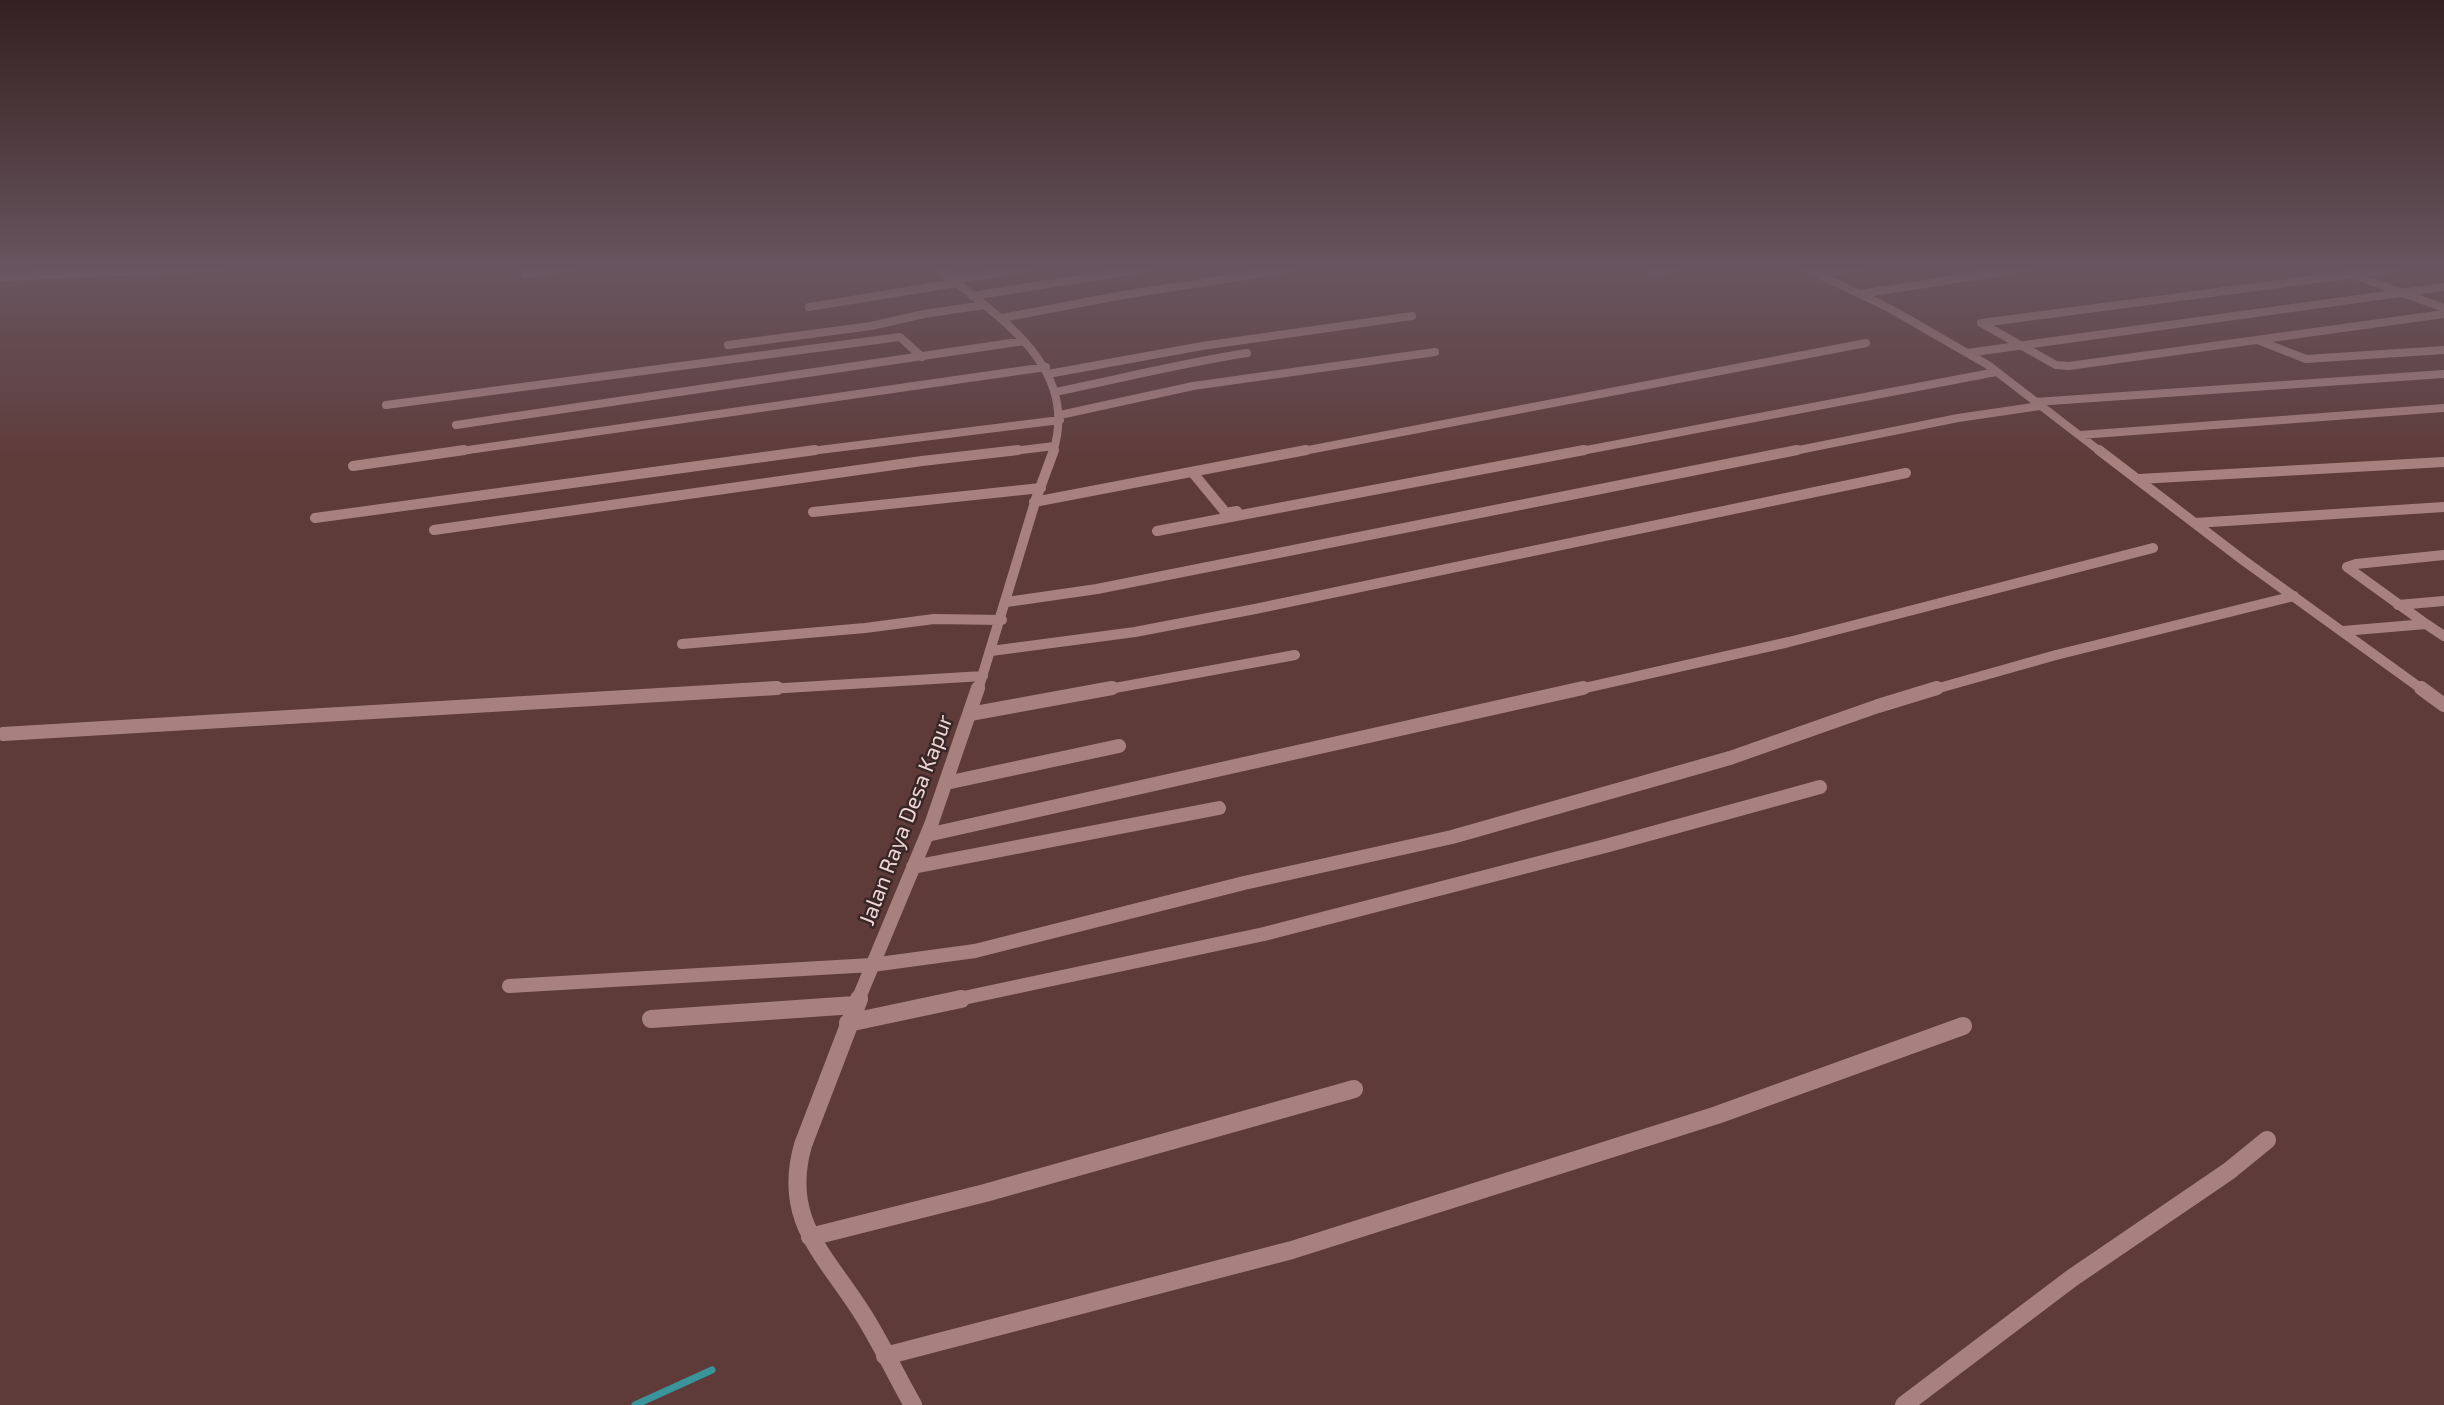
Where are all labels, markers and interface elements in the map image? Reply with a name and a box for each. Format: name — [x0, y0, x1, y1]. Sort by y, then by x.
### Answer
street label: Jalan Raya Desa Kapur — [854, 711, 958, 929]

